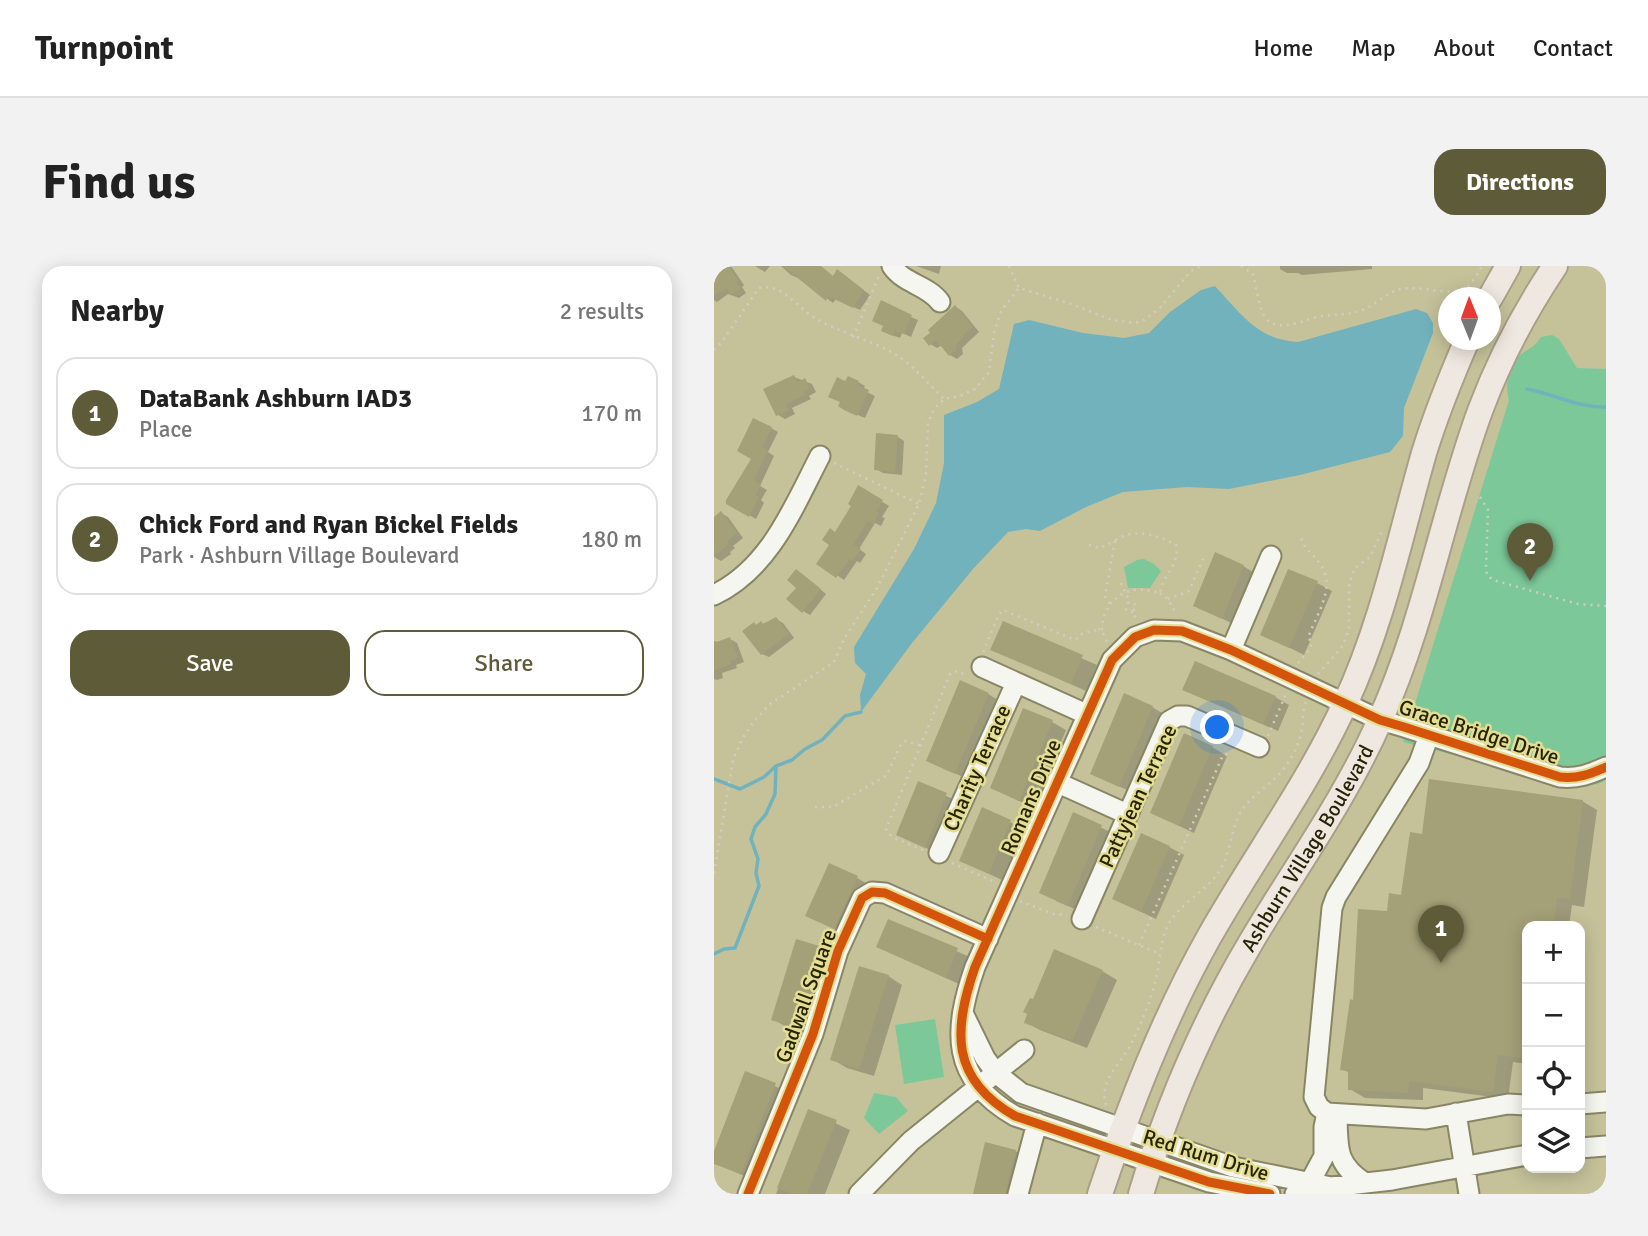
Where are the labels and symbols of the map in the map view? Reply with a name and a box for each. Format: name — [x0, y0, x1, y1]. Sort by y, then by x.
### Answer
north arrow — [1438, 287, 1501, 350]
pin: 2 — [1507, 523, 1553, 581]
street label: Grace Bridge Drive — [1396, 694, 1562, 770]
street label: Charity Terrace — [938, 701, 1016, 835]
your location — [1200, 710, 1234, 744]
street label: Pattyjean Terrace — [1093, 720, 1183, 872]
street label: Romans Drive — [995, 735, 1067, 859]
street label: Ashburn Village Boulevard — [1235, 741, 1379, 956]
pin: 1 — [1418, 905, 1464, 963]
street label: Gadwall Square — [770, 926, 842, 1066]
street label: Red Rum Drive — [1140, 1123, 1272, 1187]

